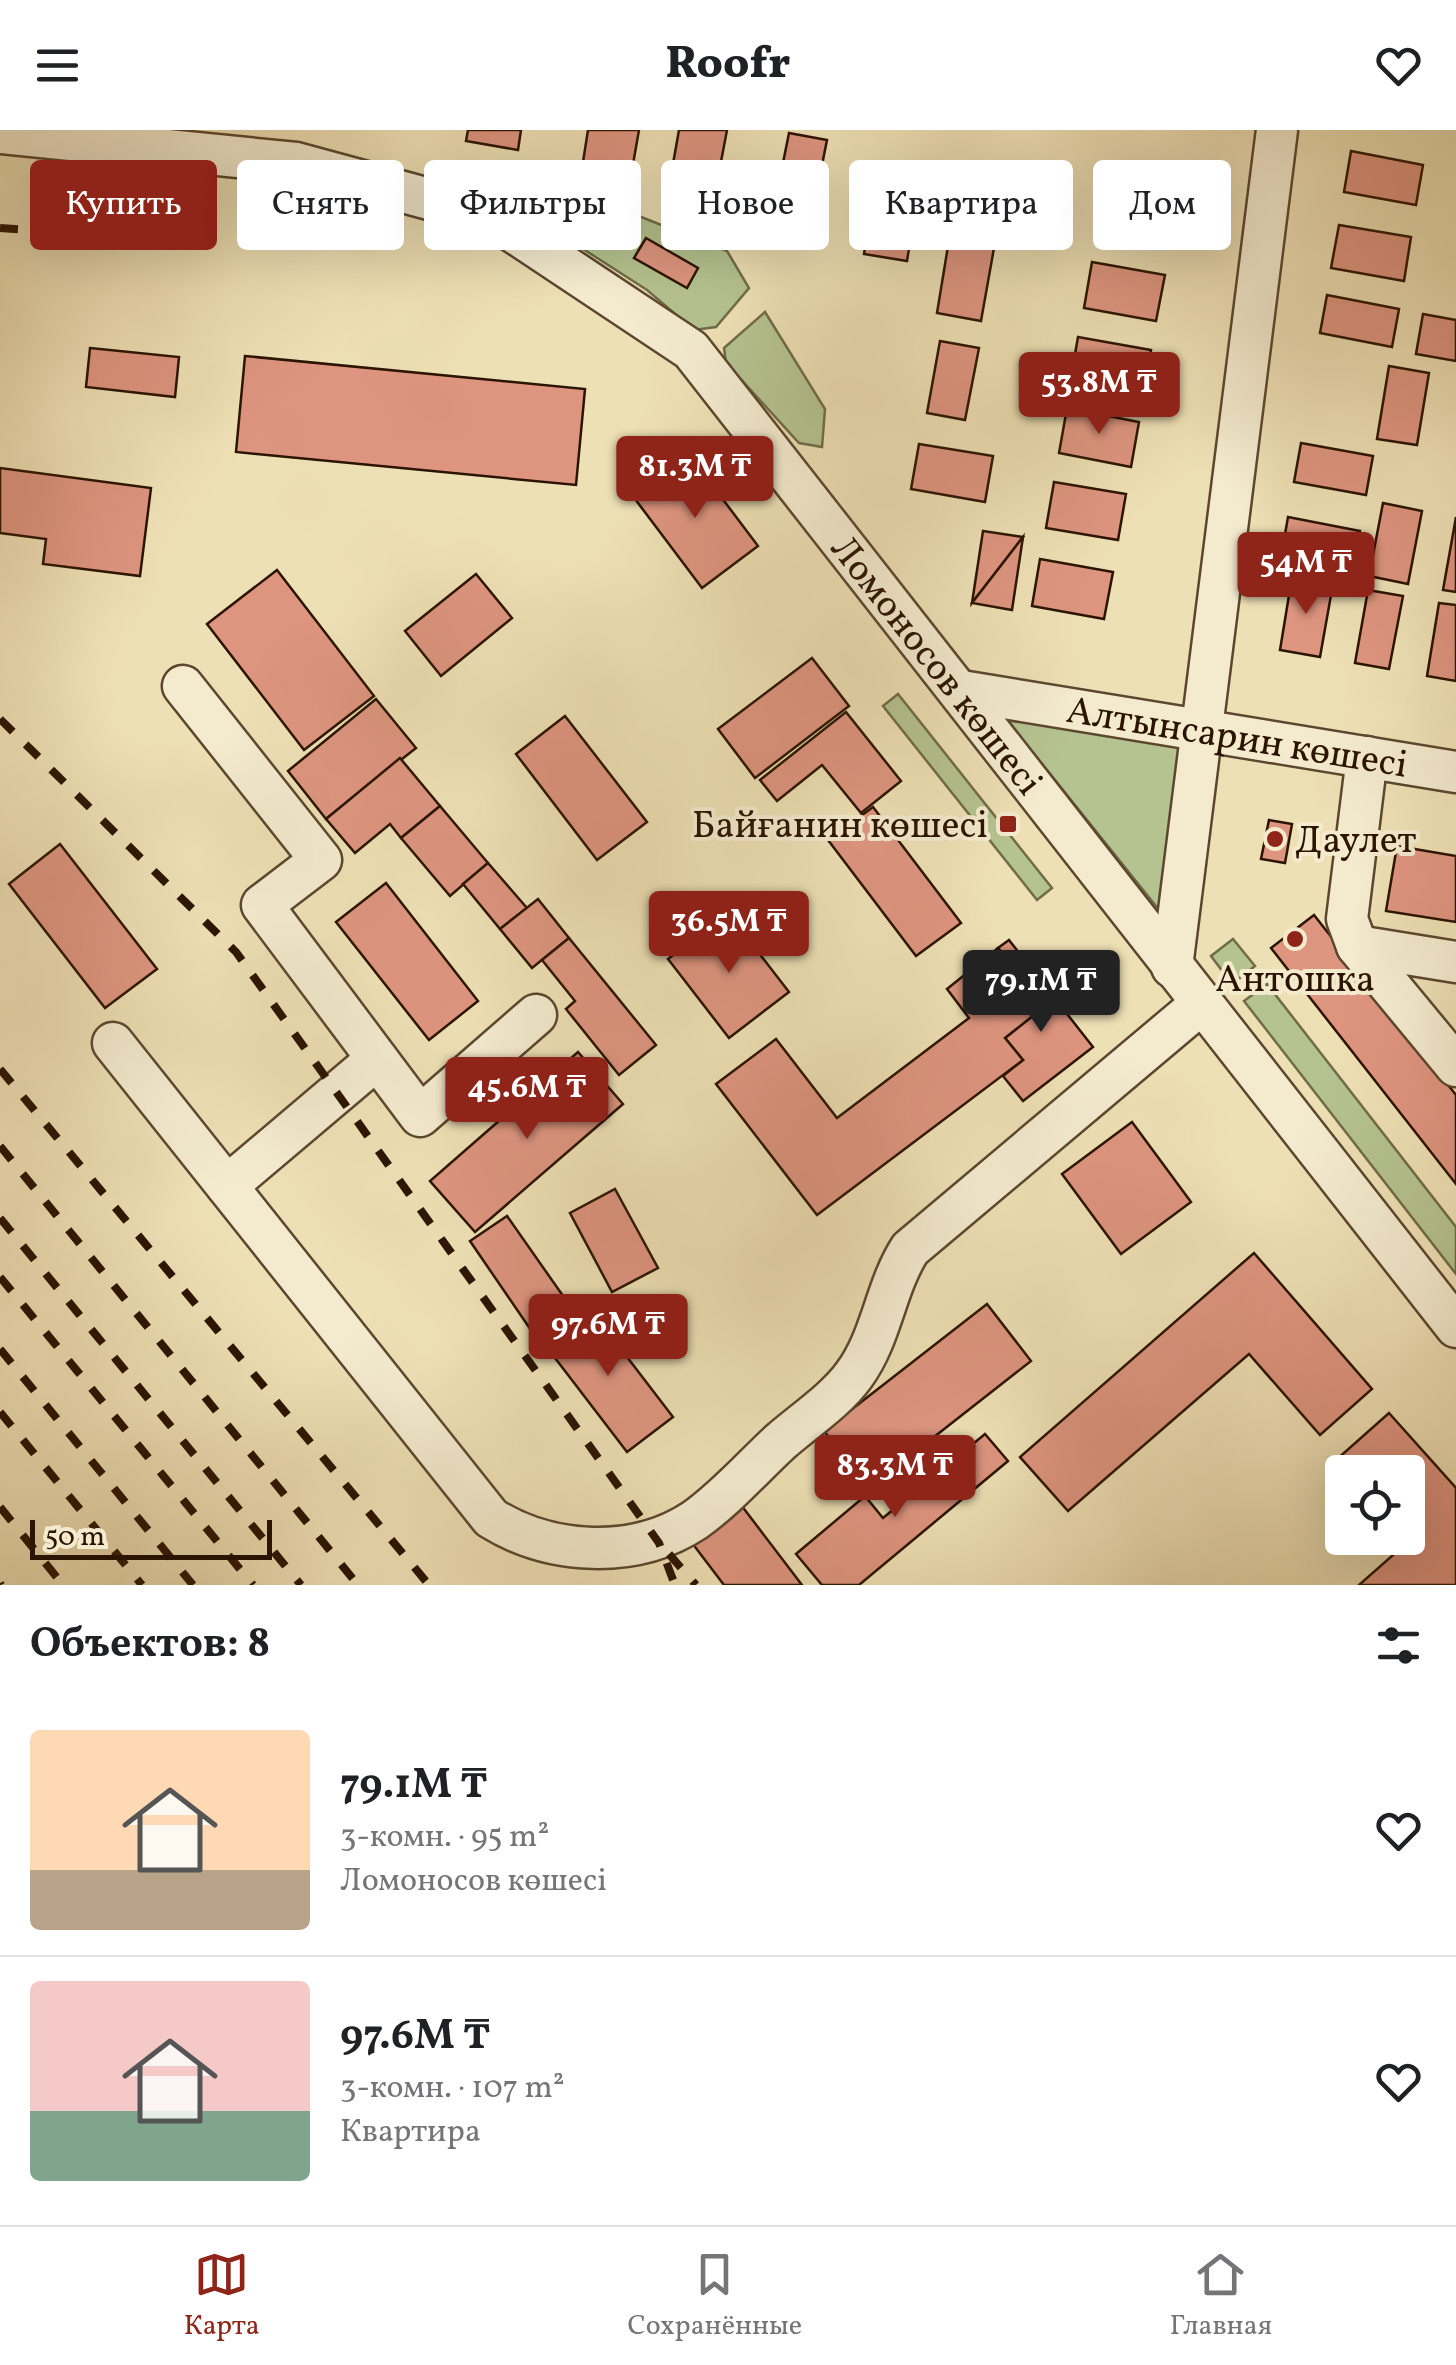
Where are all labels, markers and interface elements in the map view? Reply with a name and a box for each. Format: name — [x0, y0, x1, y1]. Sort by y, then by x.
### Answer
text: Roofr — [665, 34, 791, 97]
icon: menu — [30, 38, 85, 93]
icon: heart — [1371, 38, 1426, 93]
chip: Купить — [30, 160, 217, 250]
chip: Снять — [237, 160, 404, 250]
chip: Фильтры — [424, 160, 641, 250]
chip: Новое — [661, 160, 829, 250]
chip: Квартира — [849, 160, 1073, 250]
chip: Дом — [1093, 160, 1231, 250]
pin: 53.8M ₸ — [1007, 352, 1191, 437]
text: 53.8M ₸ — [1041, 362, 1157, 406]
pin: 81.3M ₸ — [603, 436, 787, 521]
text: 81.3M ₸ — [638, 446, 752, 490]
street label: Ломоносов көшесі — [816, 526, 1053, 808]
pin: 54M ₸ — [1236, 532, 1376, 617]
text: 54M ₸ — [1259, 542, 1353, 586]
street label: Алтынсарин көшесі — [1062, 686, 1411, 794]
place label: Байғанин көшесі — [692, 801, 988, 854]
marker: Байғанин көшесі — [997, 813, 1019, 835]
place label: Даулет — [1295, 816, 1417, 869]
marker: Даулет — [1264, 828, 1286, 850]
pin: 36.5M ₸ — [637, 891, 821, 976]
text: 36.5M ₸ — [671, 901, 787, 945]
marker: Антошка — [1284, 928, 1306, 950]
pin: 79.1M ₸ — [949, 950, 1133, 1035]
place label: Антошка — [1215, 955, 1375, 1008]
text: 79.1M ₸ — [985, 960, 1097, 1004]
pin: 45.6M ₸ — [435, 1057, 619, 1142]
text: 45.6M ₸ — [467, 1067, 587, 1111]
pin: 97.6M ₸ — [516, 1294, 700, 1379]
text: 97.6M ₸ — [551, 1304, 665, 1348]
pin: 83.3M ₸ — [803, 1435, 987, 1520]
text: 83.3M ₸ — [837, 1445, 953, 1489]
map controls — [1325, 1455, 1425, 1555]
button: locate — [1325, 1455, 1425, 1555]
scale bar — [30, 1515, 272, 1560]
text: 50 m — [45, 1518, 105, 1557]
text: Объектов: 8 — [30, 1616, 270, 1675]
icon: filters — [1371, 1618, 1426, 1673]
text: 79.1M ₸ — [340, 1757, 488, 1816]
icon: home — [110, 1770, 230, 1890]
icon: heart — [1371, 1803, 1426, 1858]
text: 3-комн. · 95 m² — [340, 1816, 549, 1860]
text: Ломоносов көшесі — [340, 1860, 607, 1904]
text: 97.6M ₸ — [340, 2008, 491, 2067]
icon: home — [110, 2021, 230, 2141]
icon: heart — [1371, 2054, 1426, 2109]
text: 3-комн. · 107 m² — [340, 2067, 565, 2111]
text: Квартира — [340, 2111, 481, 2155]
tab: Карта — [184, 2247, 260, 2346]
tab: Сохранённые — [627, 2247, 802, 2346]
tab: Главная — [1170, 2247, 1272, 2346]

